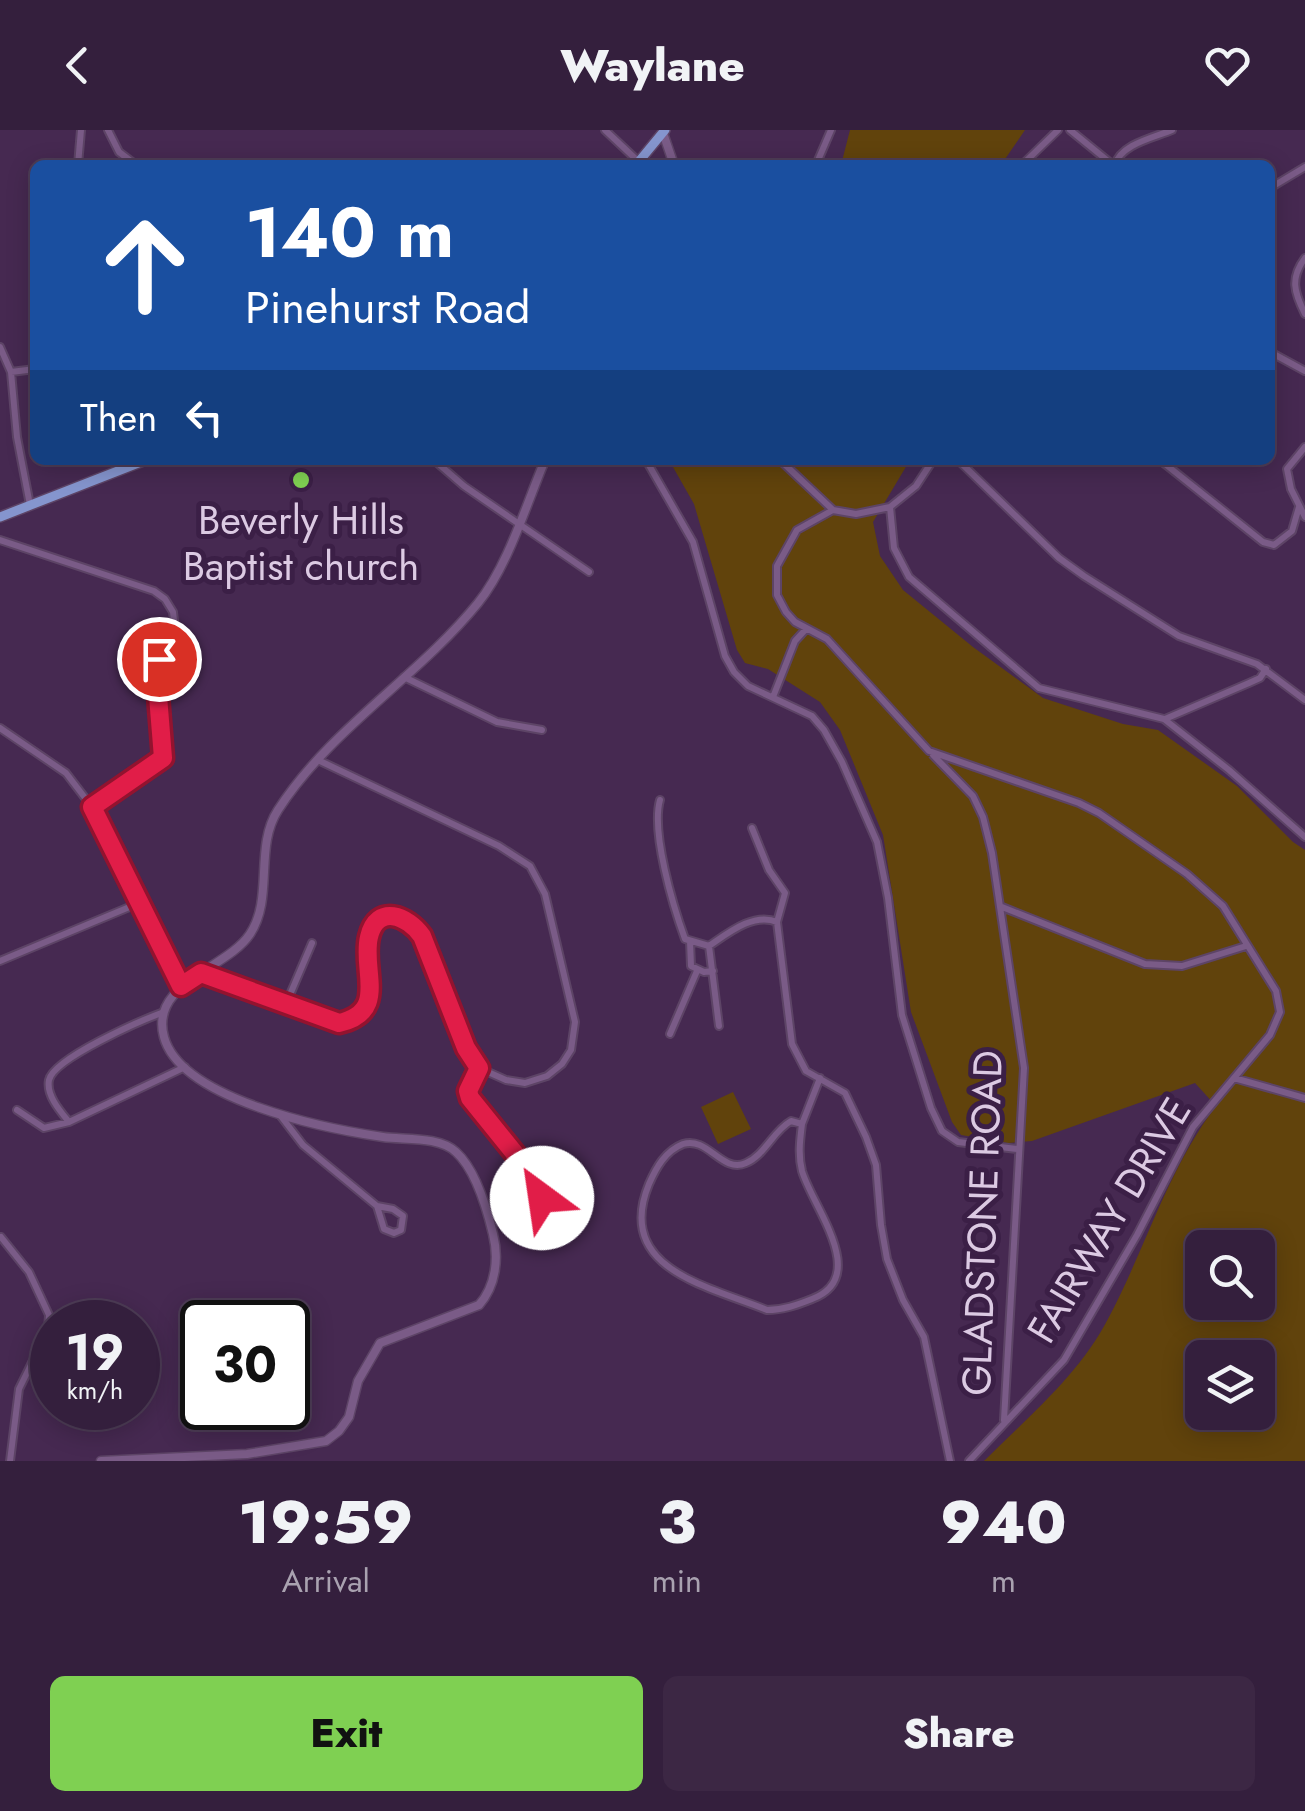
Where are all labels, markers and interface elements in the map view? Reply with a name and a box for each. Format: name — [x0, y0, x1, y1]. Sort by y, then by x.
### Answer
text: Waylane — [560, 33, 745, 98]
icon: back — [50, 38, 105, 93]
icon: heart — [1200, 38, 1255, 93]
text: 140 m — [245, 182, 454, 283]
icon: ahead — [80, 200, 210, 330]
text: Pinehurst Road — [245, 275, 530, 340]
text: Then — [80, 390, 157, 445]
icon: left — [177, 390, 232, 445]
marker: Beverly Hills Baptist church — [290, 469, 312, 491]
place label: Beverly Hills Baptist church — [183, 491, 419, 595]
pin — [117, 617, 202, 702]
icon: arrive — [132, 632, 187, 687]
street label: GLADSTONE ROAD — [947, 1049, 1017, 1397]
street label: FAIRWAY DRIVE — [1013, 1086, 1205, 1354]
position arrow — [490, 1146, 594, 1250]
map controls — [1185, 1230, 1275, 1430]
button: search — [1185, 1230, 1275, 1320]
speed limit sign: 30 — [180, 1300, 310, 1430]
text: 19 — [66, 1316, 124, 1389]
button: layers — [1185, 1340, 1275, 1430]
text: km/h — [67, 1372, 123, 1408]
text: 19:59 — [238, 1479, 413, 1566]
text: 3 — [657, 1479, 696, 1566]
text: 940 — [940, 1479, 1067, 1566]
text: Arrival — [282, 1558, 370, 1604]
text: min — [652, 1558, 702, 1604]
text: m — [991, 1558, 1016, 1604]
button: Exit — [50, 1676, 643, 1791]
button: Share — [663, 1676, 1255, 1791]

